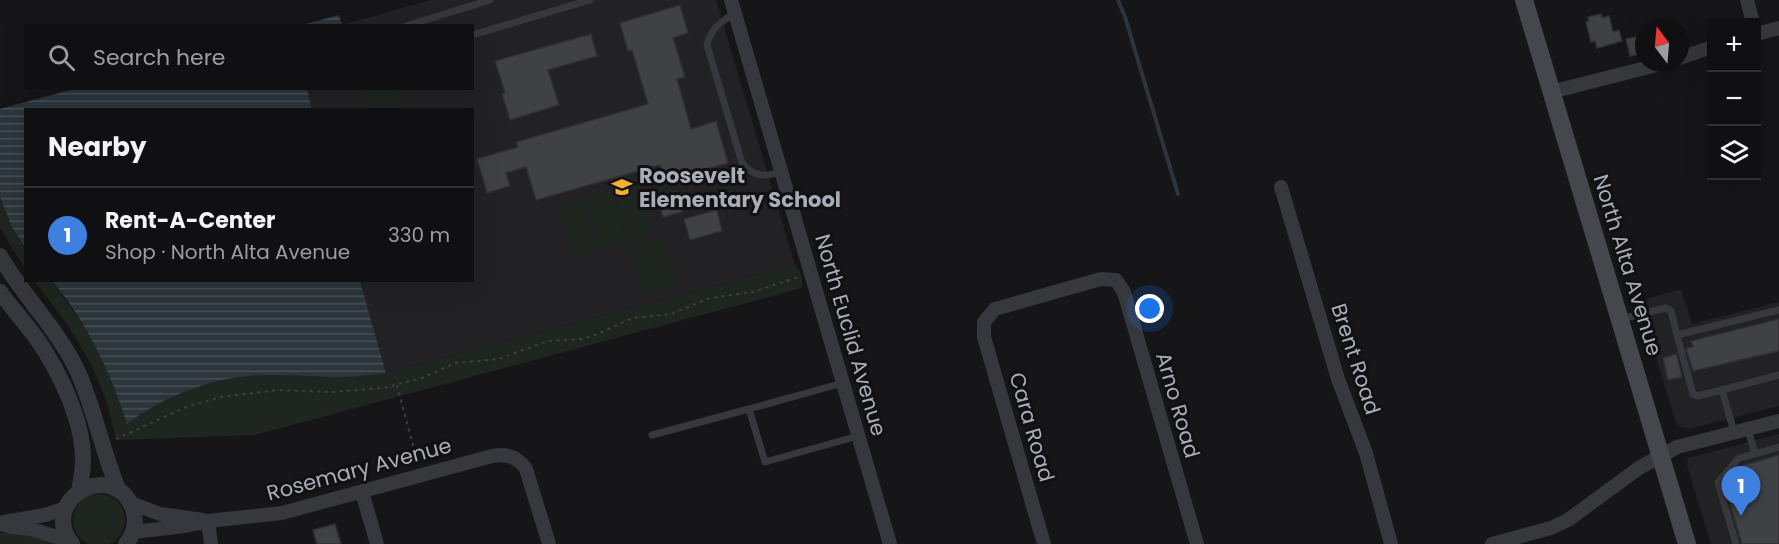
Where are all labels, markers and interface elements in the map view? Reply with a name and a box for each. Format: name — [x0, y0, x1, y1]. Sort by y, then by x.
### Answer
north arrow — [1635, 18, 1689, 72]
map controls — [1707, 18, 1761, 180]
button: + — [1707, 18, 1761, 72]
search box — [24, 24, 474, 90]
icon: search — [45, 41, 78, 74]
text: Search here — [93, 42, 226, 73]
button: − — [1707, 72, 1761, 126]
button: layers — [1707, 126, 1761, 180]
text: Nearby — [48, 129, 146, 165]
place label: Roosevelt Elementary School — [639, 161, 841, 214]
street label: North Alta Avenue — [1587, 171, 1669, 359]
school or university icon: Roosevelt Elementary School — [610, 175, 634, 199]
text: Rent-A-Center — [105, 205, 275, 236]
text: 1 — [64, 221, 71, 249]
text: 330 m — [388, 221, 450, 249]
street label: North Euclid Avenue — [808, 231, 894, 439]
text: Shop · North Alta Avenue — [105, 238, 350, 266]
your location — [1135, 294, 1164, 323]
street label: Brent Road — [1324, 300, 1388, 418]
street label: Arno Road — [1149, 349, 1207, 461]
street label: Cara Road — [1003, 369, 1061, 485]
street label: Rosemary Avenue — [263, 430, 455, 508]
pin: 1 — [1722, 466, 1760, 516]

